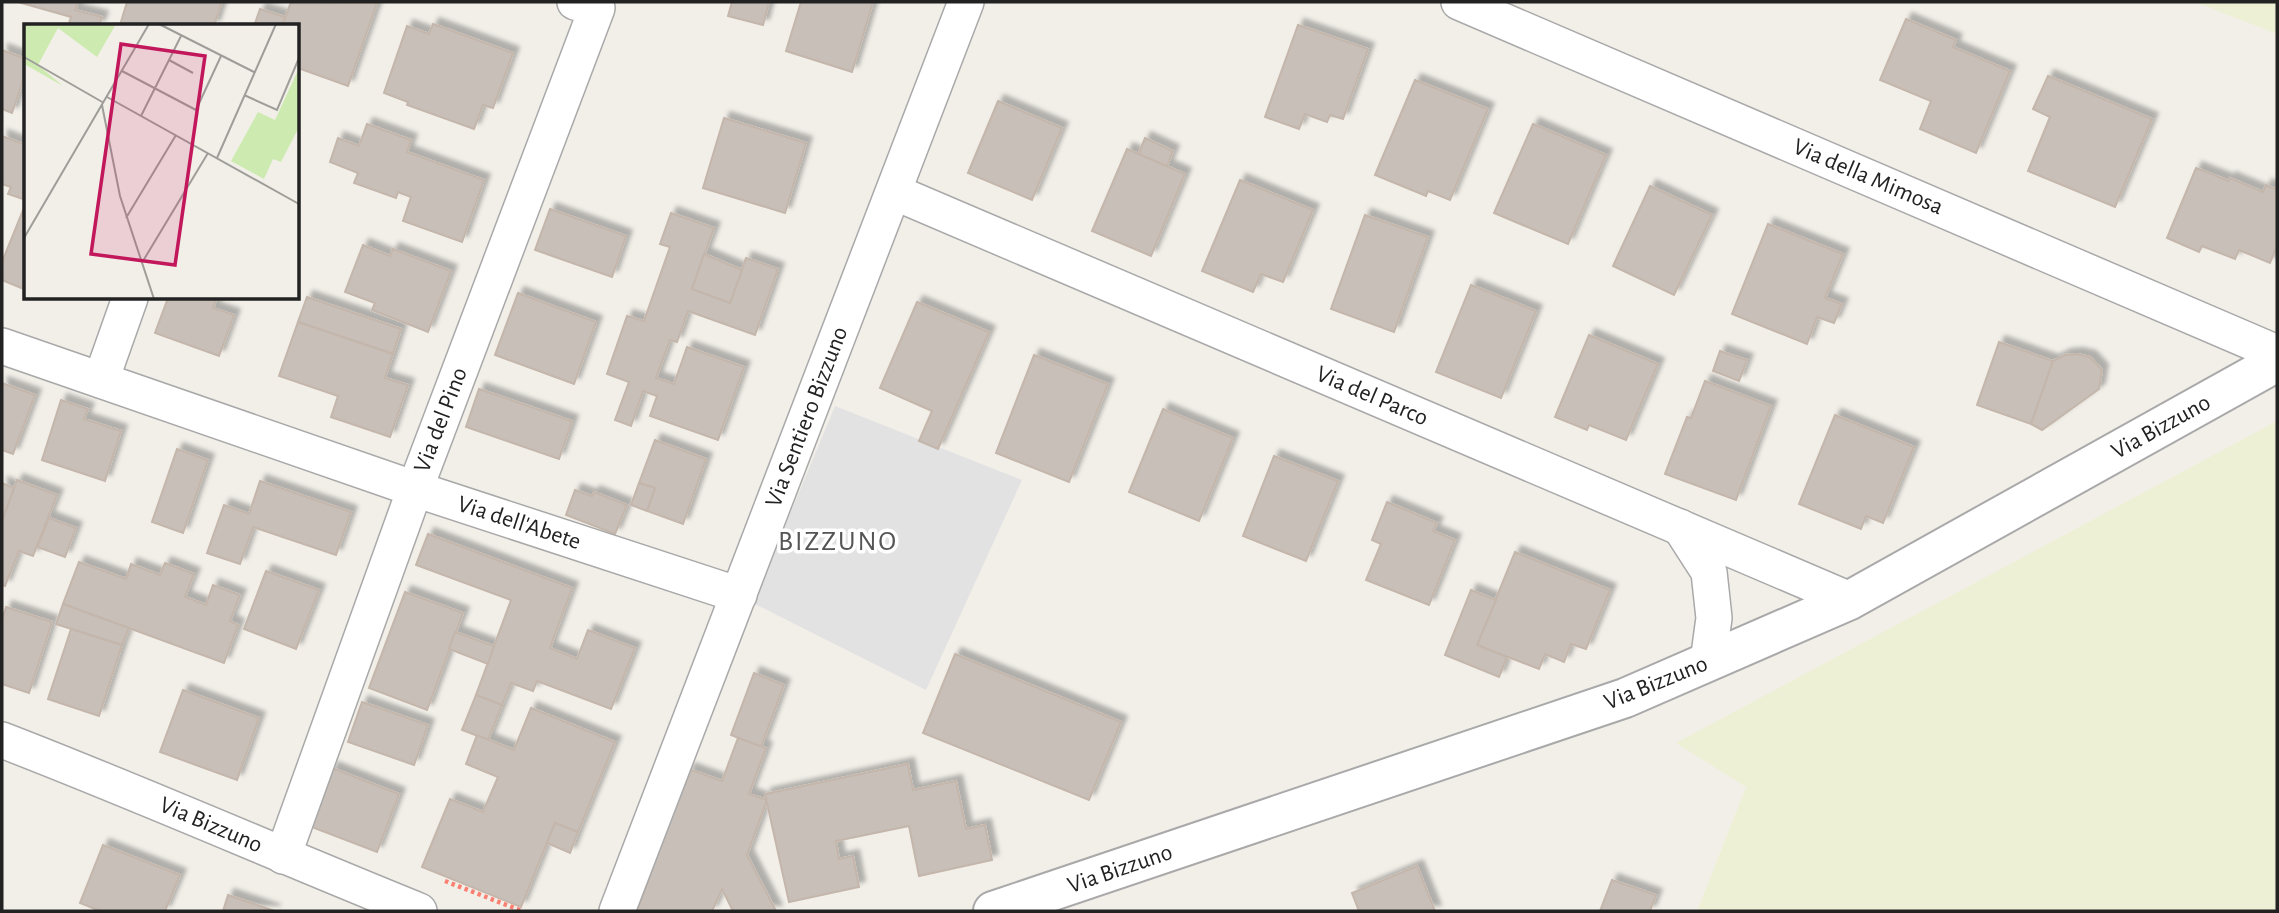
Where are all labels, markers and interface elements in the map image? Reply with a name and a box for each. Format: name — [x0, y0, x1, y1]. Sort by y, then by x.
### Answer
inset map — [24, 24, 299, 299]
street label: Via della Mimosa — [1789, 135, 1947, 219]
street label: Via Sentiero Bizzuno — [762, 323, 852, 511]
street label: Via del Parco — [1312, 362, 1432, 430]
street label: Via del Pino — [410, 364, 472, 476]
street label: Via Bizzuno — [2107, 390, 2215, 464]
street label: Via dell'Abete — [454, 492, 584, 554]
district label: BIZZUNO — [778, 528, 898, 556]
street label: Via Bizzuno — [1601, 651, 1711, 715]
street label: Via Bizzuno — [156, 793, 266, 857]
street label: Via Bizzuno — [1065, 840, 1175, 898]

